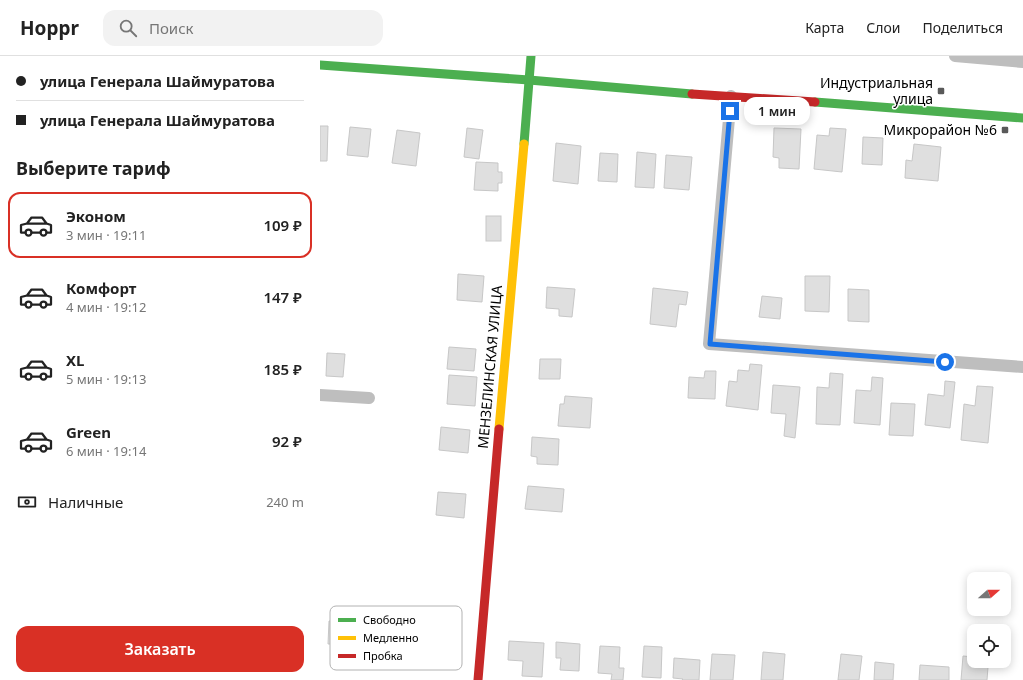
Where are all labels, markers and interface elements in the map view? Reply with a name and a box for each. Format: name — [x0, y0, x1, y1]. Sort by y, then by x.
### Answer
search box — [103, 10, 383, 46]
text: Hoppr — [20, 15, 79, 41]
icon: search — [117, 17, 139, 39]
text: Поиск — [149, 18, 194, 38]
text: Карта — [805, 18, 844, 37]
text: Слои — [866, 18, 900, 37]
text: Поделиться — [922, 18, 1003, 37]
text: улица Генерала Шаймуратова — [40, 71, 275, 91]
place label: Индустриальная улица — [820, 73, 933, 108]
marker: Индустриальная улица — [936, 86, 946, 96]
callout: 1 мин — [744, 97, 810, 125]
route end — [721, 102, 739, 120]
text: 1 мин — [758, 102, 796, 120]
text: улица Генерала Шаймуратова — [40, 110, 275, 130]
place label: Микрорайон №6 — [884, 120, 997, 139]
marker: Микрорайон №6 — [1000, 125, 1010, 135]
text: Выберите тариф — [16, 156, 171, 180]
text: Эконом — [66, 206, 126, 226]
icon: car — [18, 207, 54, 243]
text: 109 ₽ — [263, 215, 302, 235]
text: 3 мин · 19:11 — [66, 226, 146, 244]
text: Комфорт — [66, 278, 136, 298]
icon: car — [18, 279, 54, 315]
street label: МЕНЗЕЛИНСКАЯ УЛИЦА — [473, 285, 506, 449]
text: 147 ₽ — [263, 287, 302, 307]
text: 4 мин · 19:12 — [66, 298, 146, 316]
text: XL — [66, 350, 84, 370]
icon: car — [18, 351, 54, 387]
route start — [936, 353, 954, 371]
text: 185 ₽ — [263, 359, 302, 379]
text: 5 мин · 19:13 — [66, 370, 146, 388]
text: Green — [66, 422, 111, 442]
icon: car — [18, 423, 54, 459]
text: 92 ₽ — [272, 431, 302, 451]
text: 6 мин · 19:14 — [66, 442, 146, 460]
icon: cash — [16, 491, 38, 513]
text: Наличные — [48, 492, 123, 512]
text: 240 m — [266, 493, 304, 511]
north arrow — [967, 572, 1011, 616]
map controls — [967, 572, 1011, 668]
legend — [330, 606, 462, 670]
text: Свободно — [363, 612, 416, 627]
button: locate — [967, 624, 1011, 668]
button: Заказать — [16, 626, 304, 672]
text: Медленно — [363, 630, 418, 645]
text: Пробка — [363, 648, 403, 663]

